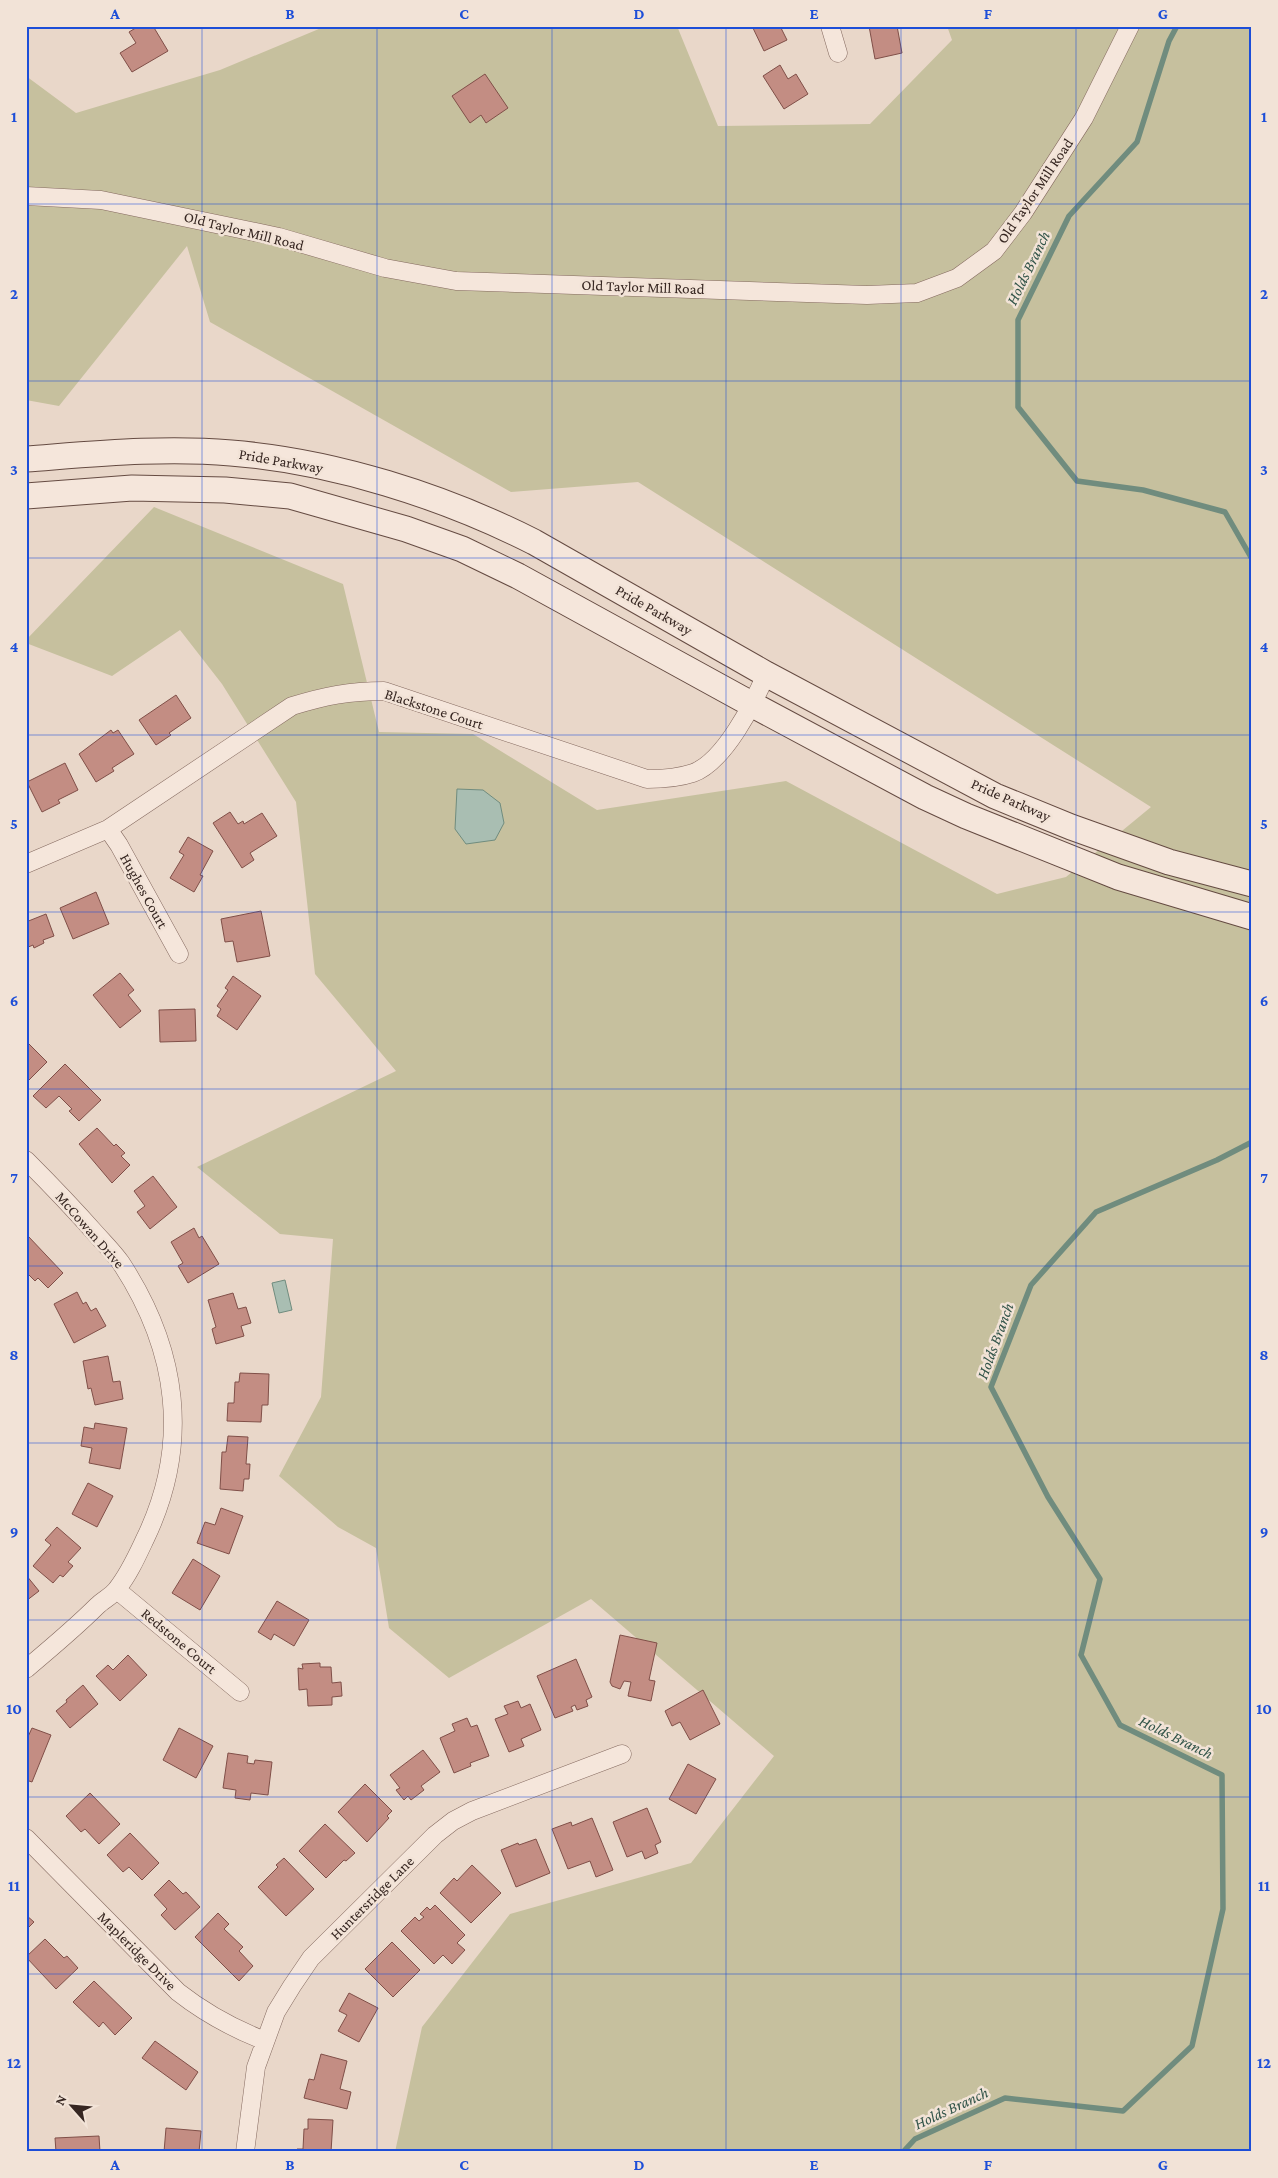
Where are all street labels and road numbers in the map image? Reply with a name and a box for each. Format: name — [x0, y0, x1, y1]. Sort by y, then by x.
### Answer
street label: Old Taylor Mill Road — [994, 135, 1077, 247]
street label: Old Taylor Mill Road — [182, 208, 306, 255]
street label: Old Taylor Mill Road — [581, 277, 705, 298]
street label: Pride Parkway — [237, 446, 324, 477]
street label: Pride Parkway — [613, 582, 695, 639]
street label: Blackstone Court — [383, 686, 486, 733]
street label: Pride Parkway — [968, 775, 1053, 826]
street label: Hughes Court — [116, 851, 172, 933]
street label: McCowan Drive — [52, 1188, 128, 1272]
street label: Redstone Court — [138, 1605, 220, 1678]
street label: Huntersridge Lane — [327, 1853, 418, 1944]
street label: Mapleridge Drive — [94, 1909, 180, 1994]

